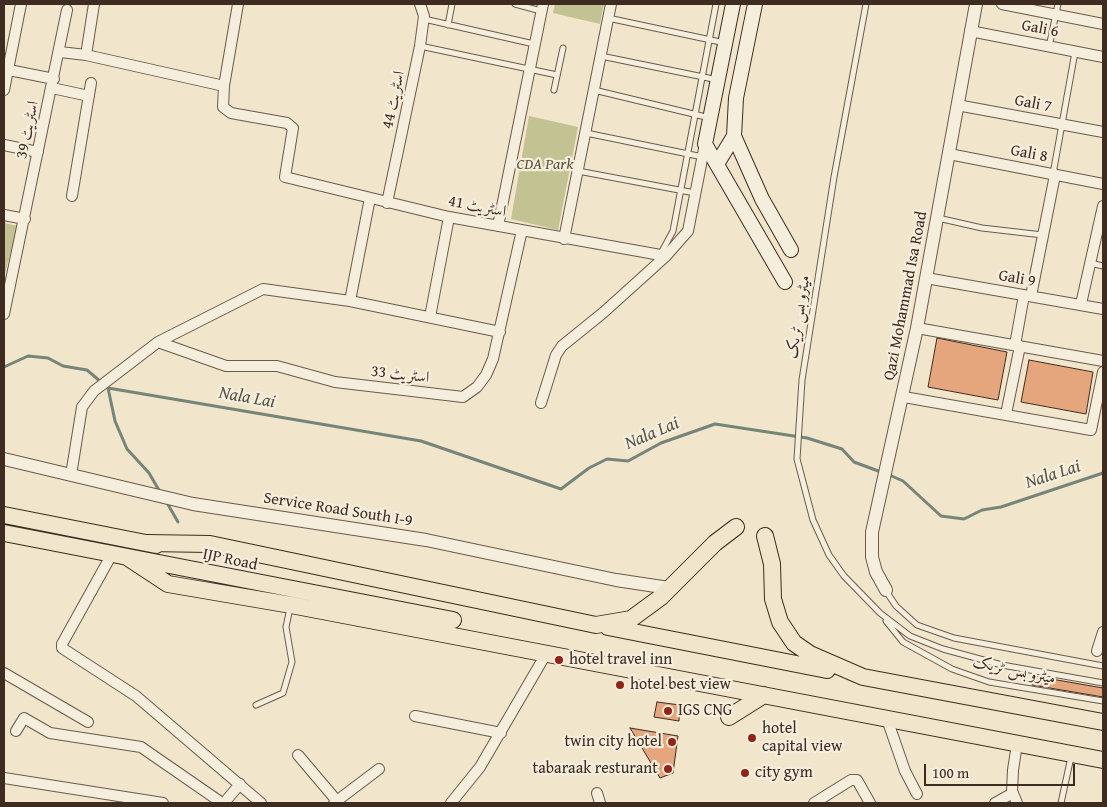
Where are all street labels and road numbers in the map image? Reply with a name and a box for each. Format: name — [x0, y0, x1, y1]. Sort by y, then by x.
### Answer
street label: Gali 6 — [1020, 16, 1060, 42]
street label: اسٹریٹ 44 — [379, 69, 409, 131]
street label: Gali 7 — [1013, 91, 1053, 117]
street label: اسٹریٹ 39 — [13, 99, 43, 161]
street label: Gali 8 — [1009, 141, 1049, 167]
street label: اسٹریٹ 41 — [446, 192, 508, 222]
street label: Qazi Mohammad Isa Road — [880, 210, 932, 382]
street label: Gali 9 — [997, 266, 1037, 292]
street label: میٹرو بس ٹریک — [783, 274, 815, 360]
street label: اسٹریٹ 33 — [370, 362, 430, 388]
street label: Service Road South I-9 — [262, 489, 414, 531]
street label: IJP Road — [201, 545, 259, 575]
street label: میٹرو بس ٹریک — [971, 653, 1057, 689]

